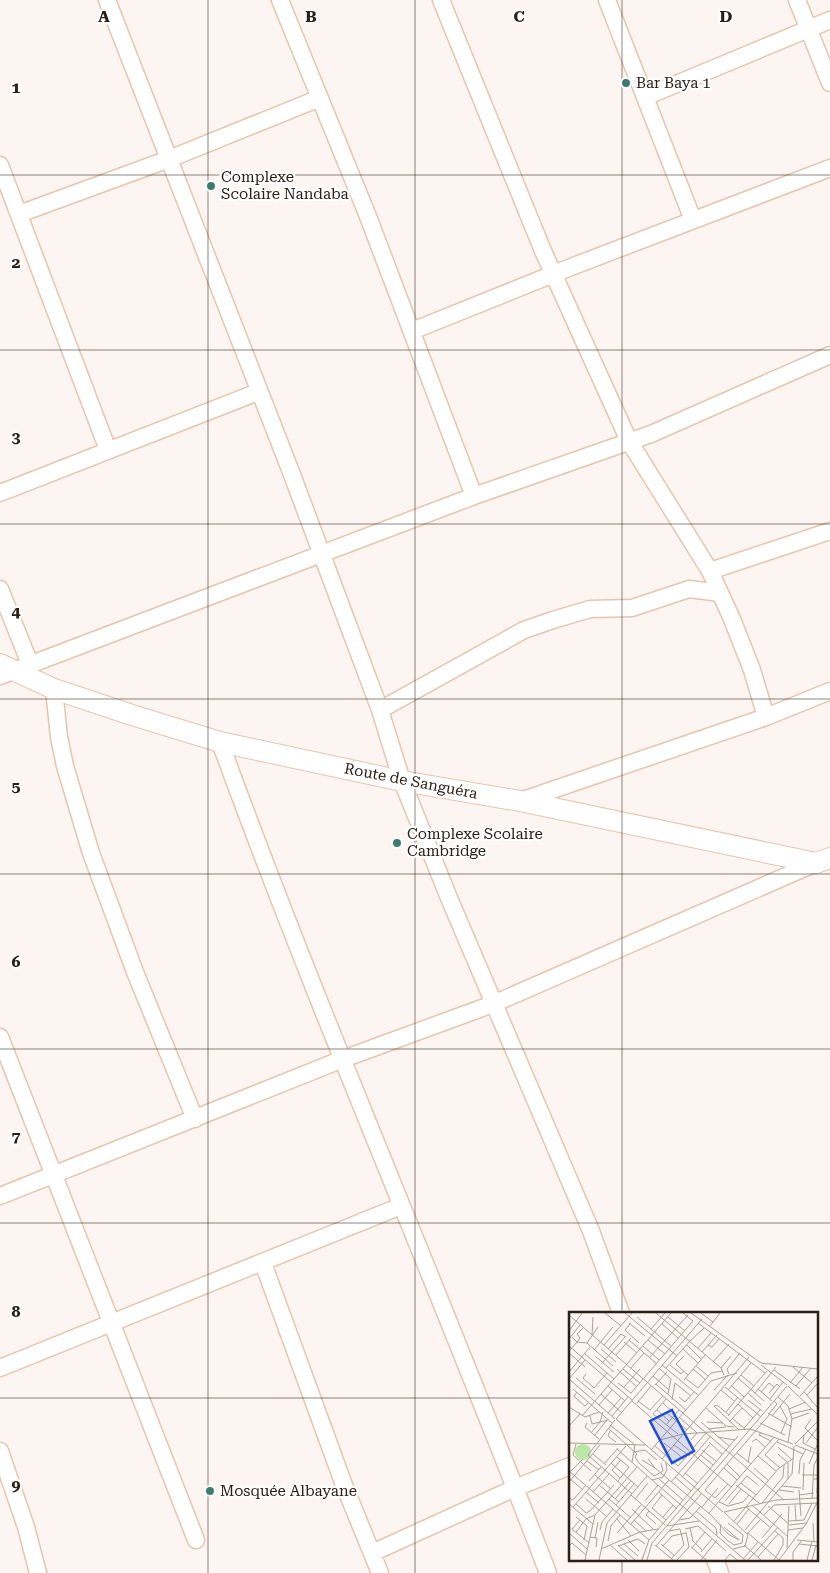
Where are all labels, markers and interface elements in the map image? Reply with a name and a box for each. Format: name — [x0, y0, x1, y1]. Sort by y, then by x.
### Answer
text: A — [98, 7, 110, 26]
text: B — [305, 7, 317, 26]
text: C — [513, 7, 525, 26]
text: D — [720, 7, 733, 26]
place label: Bar Baya 1 — [636, 74, 711, 92]
marker: Bar Baya 1 — [620, 77, 632, 89]
text: 1 — [12, 78, 21, 97]
place label: Complexe Scolaire Nandaba — [221, 168, 349, 203]
marker: Complexe Scolaire Nandaba — [205, 180, 217, 192]
text: 2 — [12, 253, 21, 272]
text: 3 — [12, 428, 21, 447]
text: 4 — [12, 602, 21, 621]
street label: Route de Sanguéra — [343, 759, 479, 803]
text: 5 — [12, 777, 21, 796]
place label: Complexe Scolaire Cambridge — [407, 825, 543, 860]
marker: Complexe Scolaire Cambridge — [391, 837, 403, 849]
text: 6 — [12, 952, 21, 971]
text: 7 — [12, 1127, 21, 1146]
text: 8 — [12, 1302, 21, 1321]
inset map — [569, 1312, 818, 1560]
text: 9 — [12, 1476, 21, 1495]
place label: Mosquée Albayane — [220, 1482, 357, 1500]
marker: Mosquée Albayane — [204, 1485, 216, 1497]

